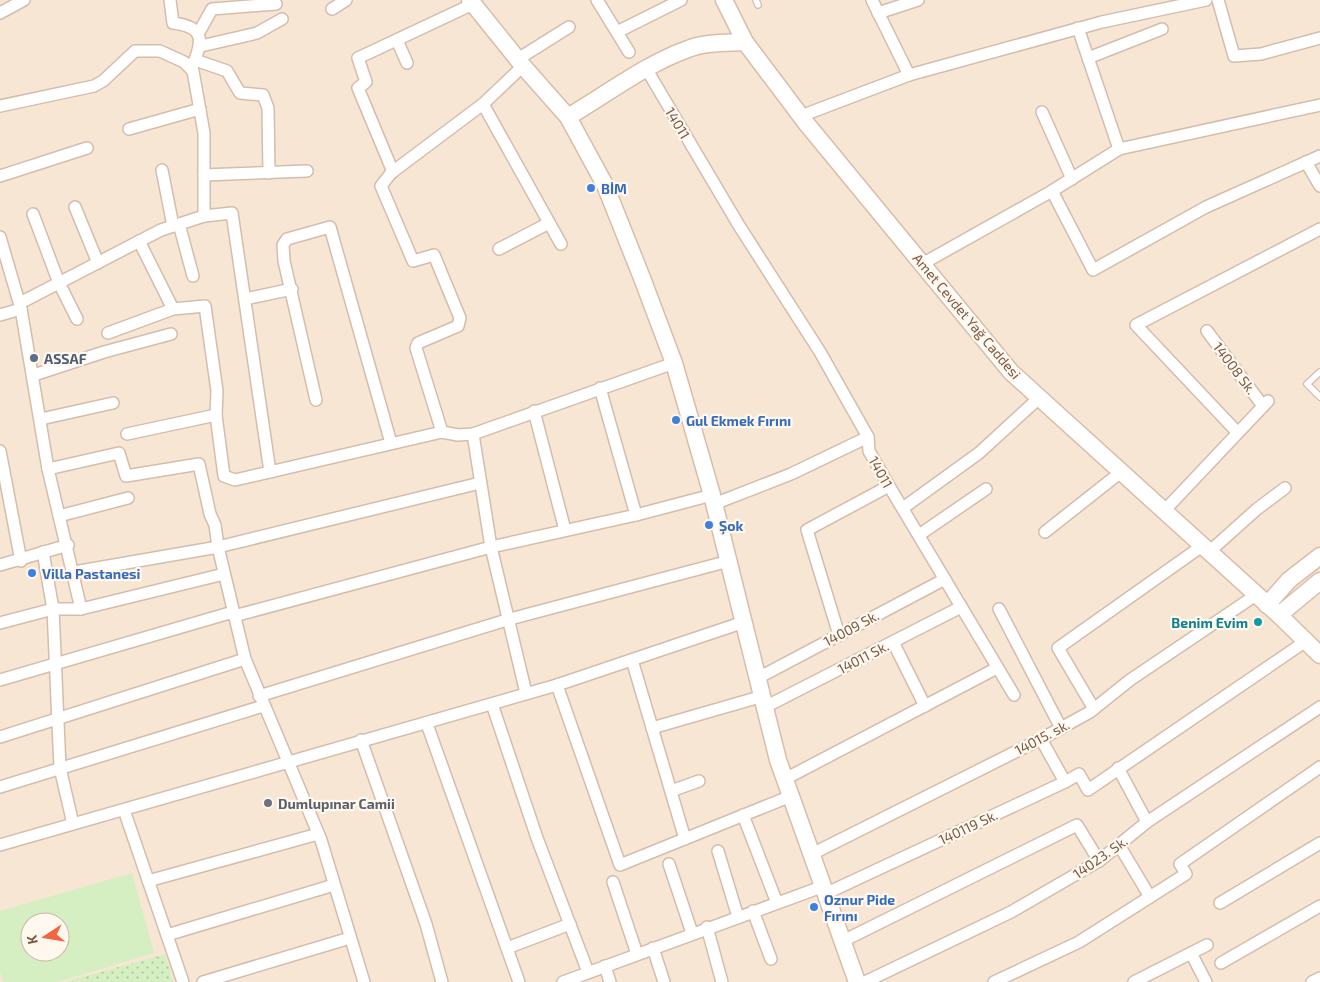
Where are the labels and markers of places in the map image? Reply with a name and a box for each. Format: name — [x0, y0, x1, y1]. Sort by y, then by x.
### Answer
place label: BİM — [601, 180, 627, 197]
marker: BİM — [585, 182, 597, 194]
place label: ASSAF — [44, 350, 87, 367]
marker: ASSAF — [28, 352, 40, 364]
place label: Gul Ekmek Fırını — [686, 412, 791, 429]
marker: Gul Ekmek Fırını — [670, 414, 682, 426]
place label: Şok — [719, 517, 743, 535]
marker: Şok — [703, 519, 715, 531]
place label: Villa Pastanesi — [42, 565, 140, 582]
marker: Villa Pastanesi — [26, 567, 38, 579]
place label: Benim Evim — [1171, 614, 1248, 631]
marker: Benim Evim — [1252, 616, 1264, 628]
place label: Dumlupınar Camii — [278, 795, 395, 812]
marker: Dumlupınar Camii — [262, 797, 274, 809]
place label: Oznur Pide Fırını — [824, 891, 895, 924]
marker: Oznur Pide Fırını — [808, 901, 820, 913]

